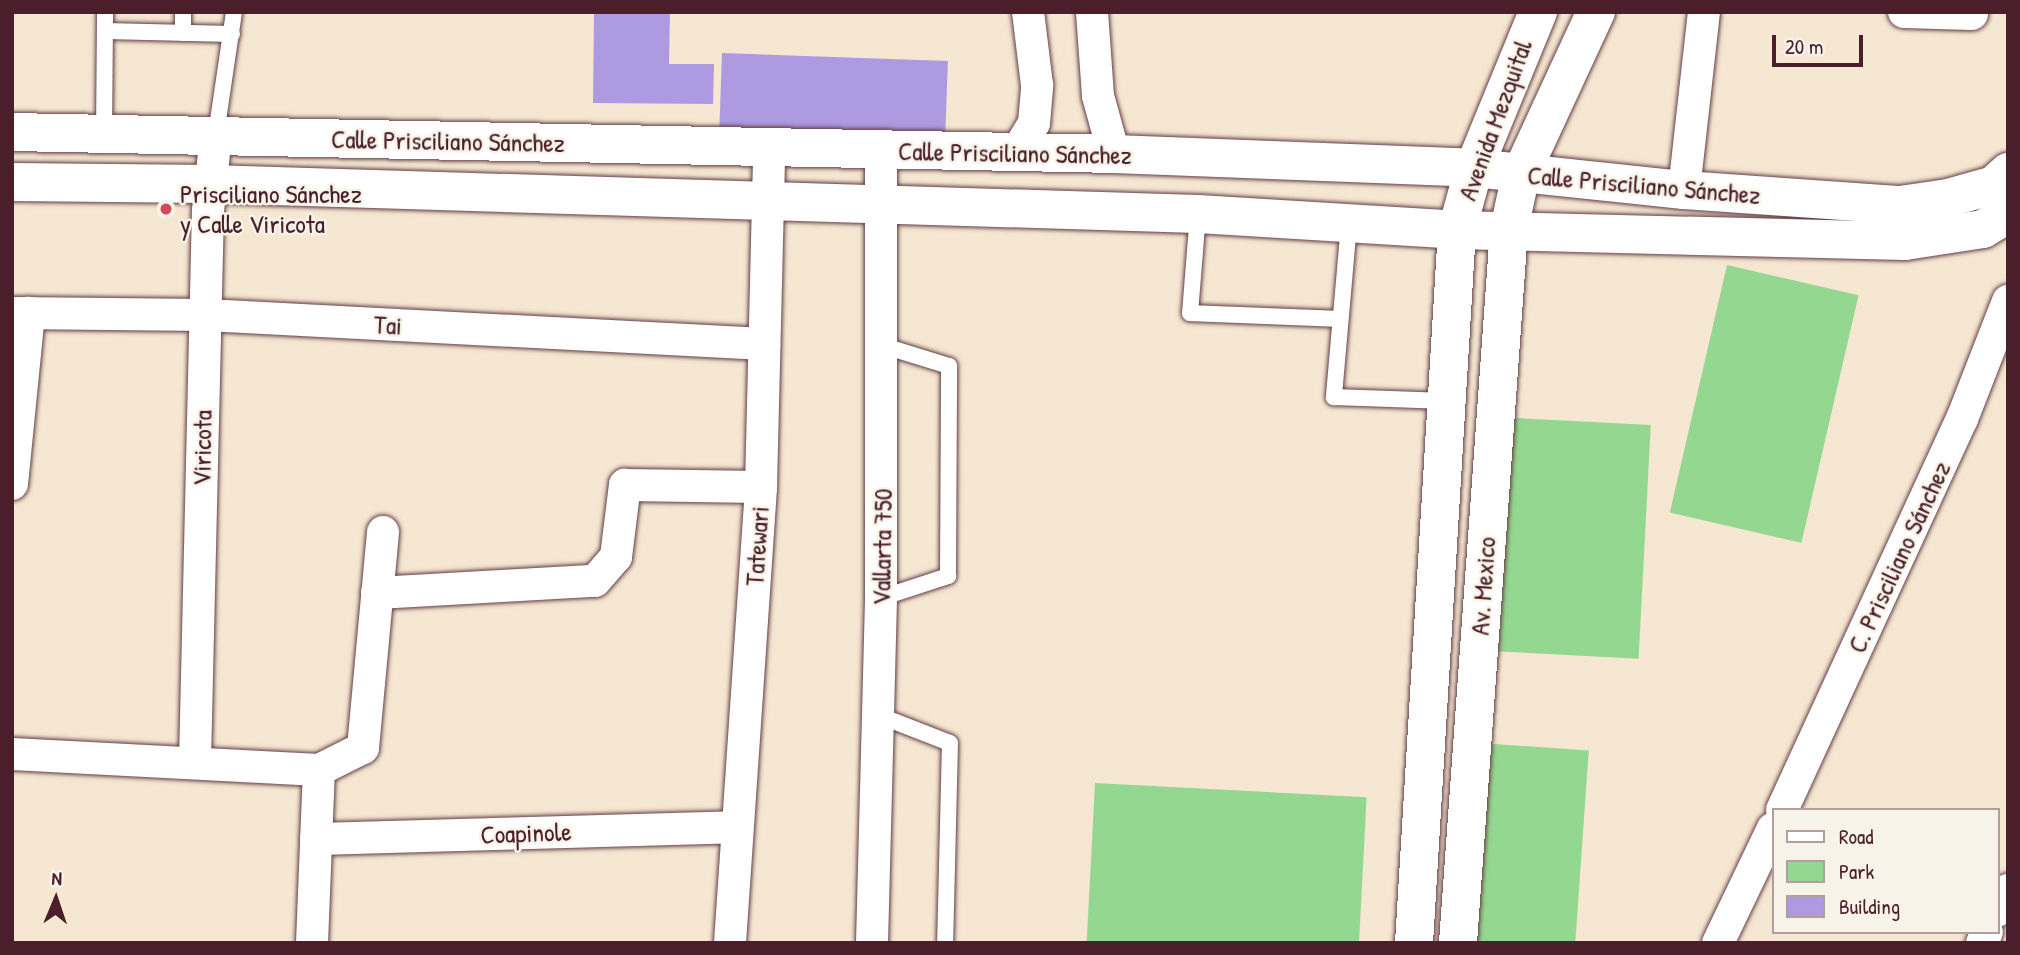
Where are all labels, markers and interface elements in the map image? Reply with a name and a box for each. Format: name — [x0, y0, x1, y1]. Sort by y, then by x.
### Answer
scale bar — [1775, 21, 1866, 65]
text: 20 m — [1785, 32, 1823, 61]
street label: Avenida Mezquital — [1452, 35, 1538, 205]
street label: Calle Prisciliano Sánchez — [331, 123, 565, 159]
street label: Calle Prisciliano Sánchez — [898, 135, 1132, 171]
street label: Calle Prisciliano Sánchez — [1526, 159, 1762, 211]
place label: Prisciliano Sánchez y Calle Viricota — [180, 178, 362, 240]
marker: Prisciliano Sánchez y Calle Viricota — [158, 201, 174, 217]
street label: Tai — [373, 309, 403, 341]
street label: Viricota — [186, 410, 218, 486]
street label: C. Prisciliano Sánchez — [1841, 456, 1957, 658]
street label: Vallarta 750 — [865, 488, 899, 606]
street label: Tatewari — [739, 505, 775, 587]
street label: Av. Mexico — [1464, 536, 1502, 636]
legend — [1772, 808, 1999, 934]
street label: Coapinole — [480, 816, 572, 850]
text: Road — [1839, 822, 1873, 851]
text: Park — [1839, 857, 1874, 886]
north arrow — [21, 864, 91, 934]
text: N — [51, 865, 62, 891]
text: Building — [1839, 892, 1900, 921]

